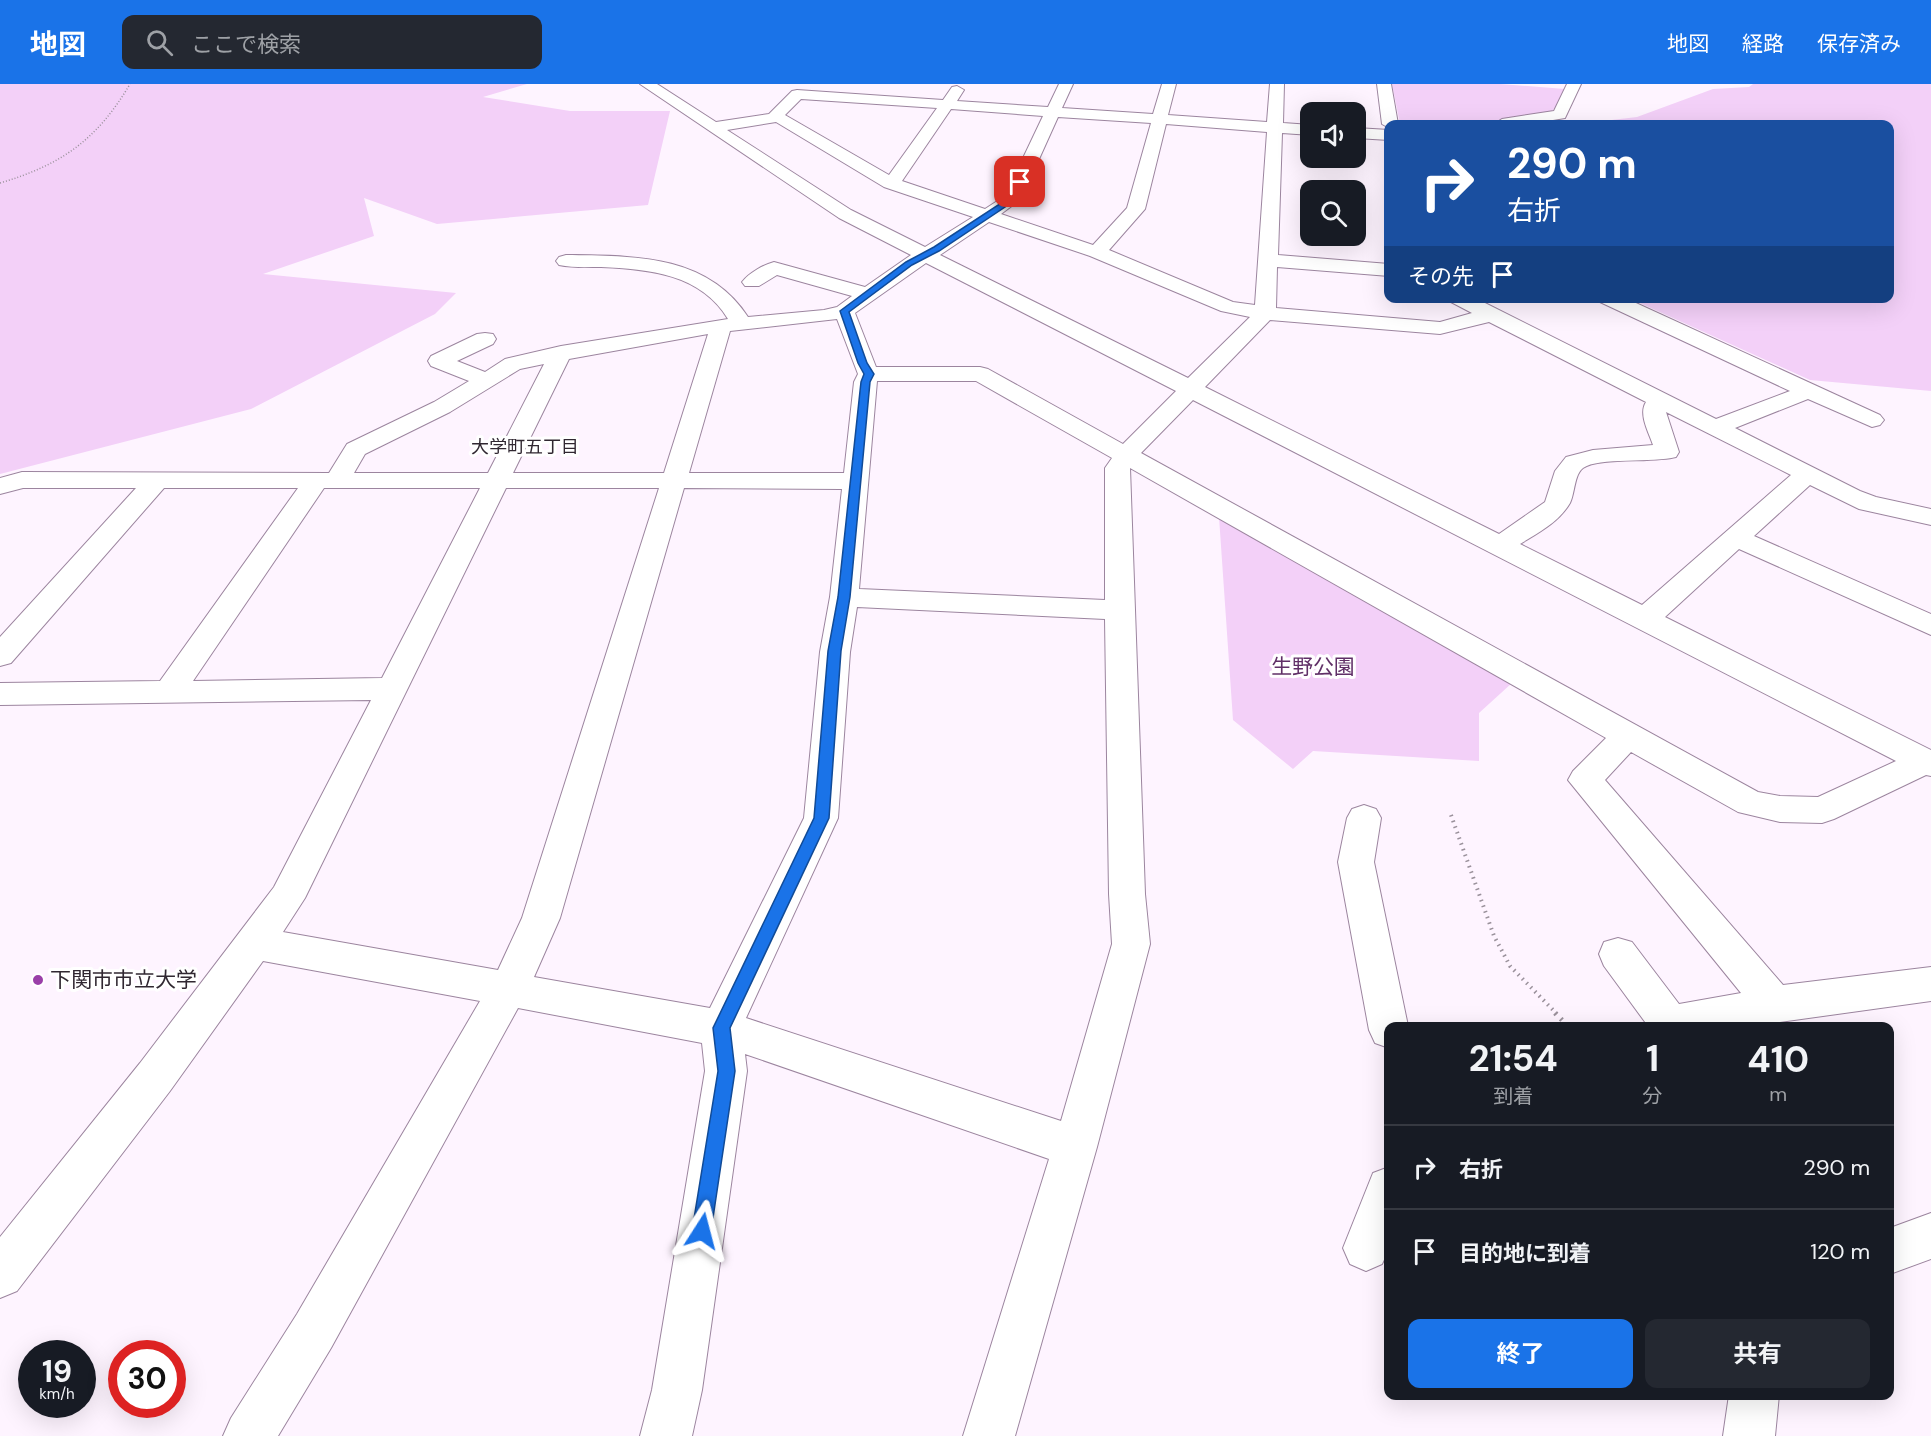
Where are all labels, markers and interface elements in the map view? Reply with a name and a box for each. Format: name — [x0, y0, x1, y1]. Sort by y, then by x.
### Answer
search box — [122, 15, 542, 69]
text: 地図 — [30, 26, 86, 63]
icon: search — [143, 26, 176, 59]
text: ここで検索 — [191, 30, 301, 59]
text: 地図 — [1667, 30, 1709, 58]
text: 経路 — [1742, 30, 1784, 58]
text: 保存済み — [1817, 30, 1901, 58]
map controls — [1300, 102, 1366, 246]
button: sound — [1300, 102, 1366, 168]
text: 290 m — [1507, 136, 1637, 191]
icon: right — [1408, 144, 1486, 222]
pin — [994, 156, 1045, 207]
icon: arrive — [1003, 165, 1036, 198]
button: search — [1300, 180, 1366, 246]
text: 右折 — [1507, 193, 1561, 228]
icon: arrive — [1486, 258, 1519, 291]
text: その先 — [1408, 262, 1474, 291]
district label: 大学町五丁目 — [471, 435, 579, 459]
park label: 生野公園 — [1271, 653, 1355, 681]
place label: 下関市市立大学 — [50, 966, 197, 994]
marker: 下関市市立大学 — [31, 973, 45, 987]
text: 21:54 — [1469, 1035, 1558, 1082]
text: 1 — [1646, 1035, 1659, 1082]
text: 410 — [1747, 1036, 1809, 1083]
text: m — [1769, 1081, 1787, 1107]
text: 到着 — [1493, 1083, 1533, 1109]
text: 分 — [1642, 1083, 1662, 1109]
icon: right — [1408, 1151, 1441, 1184]
text: 290 m — [1803, 1153, 1870, 1182]
text: 右折 — [1459, 1155, 1503, 1184]
position arrow — [670, 1199, 734, 1263]
icon: arrive — [1408, 1235, 1441, 1268]
text: 120 m — [1810, 1237, 1870, 1266]
text: 目的地に到着 — [1459, 1239, 1591, 1268]
button: 終了 — [1408, 1319, 1633, 1388]
button: 共有 — [1645, 1319, 1870, 1388]
speed limit sign: 30 — [108, 1340, 186, 1418]
text: 19 — [42, 1352, 72, 1391]
text: km/h — [39, 1384, 75, 1404]

